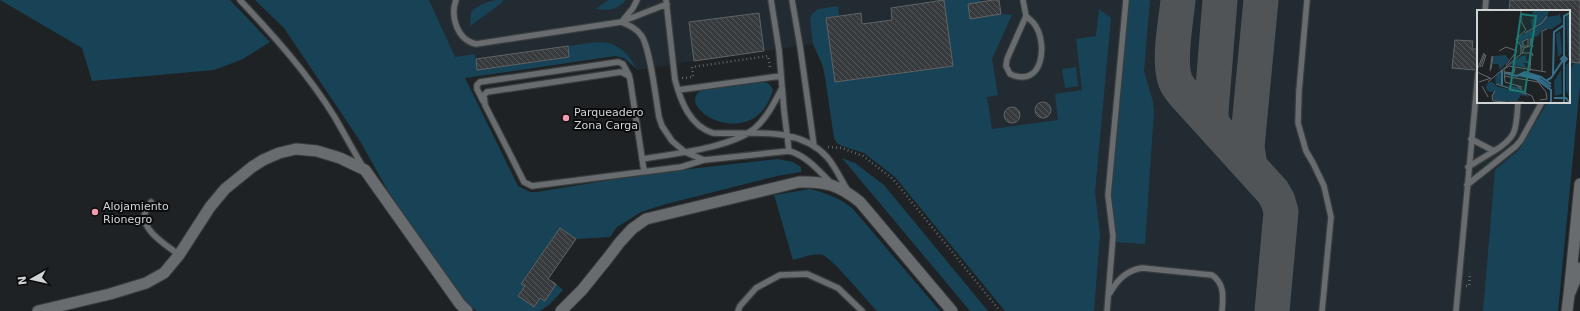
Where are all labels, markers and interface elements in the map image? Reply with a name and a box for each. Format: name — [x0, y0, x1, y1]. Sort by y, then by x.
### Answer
inset map — [1477, 10, 1570, 103]
place label: Parqueadero Zona Carga — [574, 106, 644, 132]
marker: Parqueadero Zona Carga — [561, 113, 571, 123]
place label: Alojamiento Rionegro — [103, 200, 169, 226]
marker: Alojamiento Rionegro — [90, 207, 100, 217]
north arrow — [12, 259, 52, 299]
text: N — [16, 275, 30, 286]

